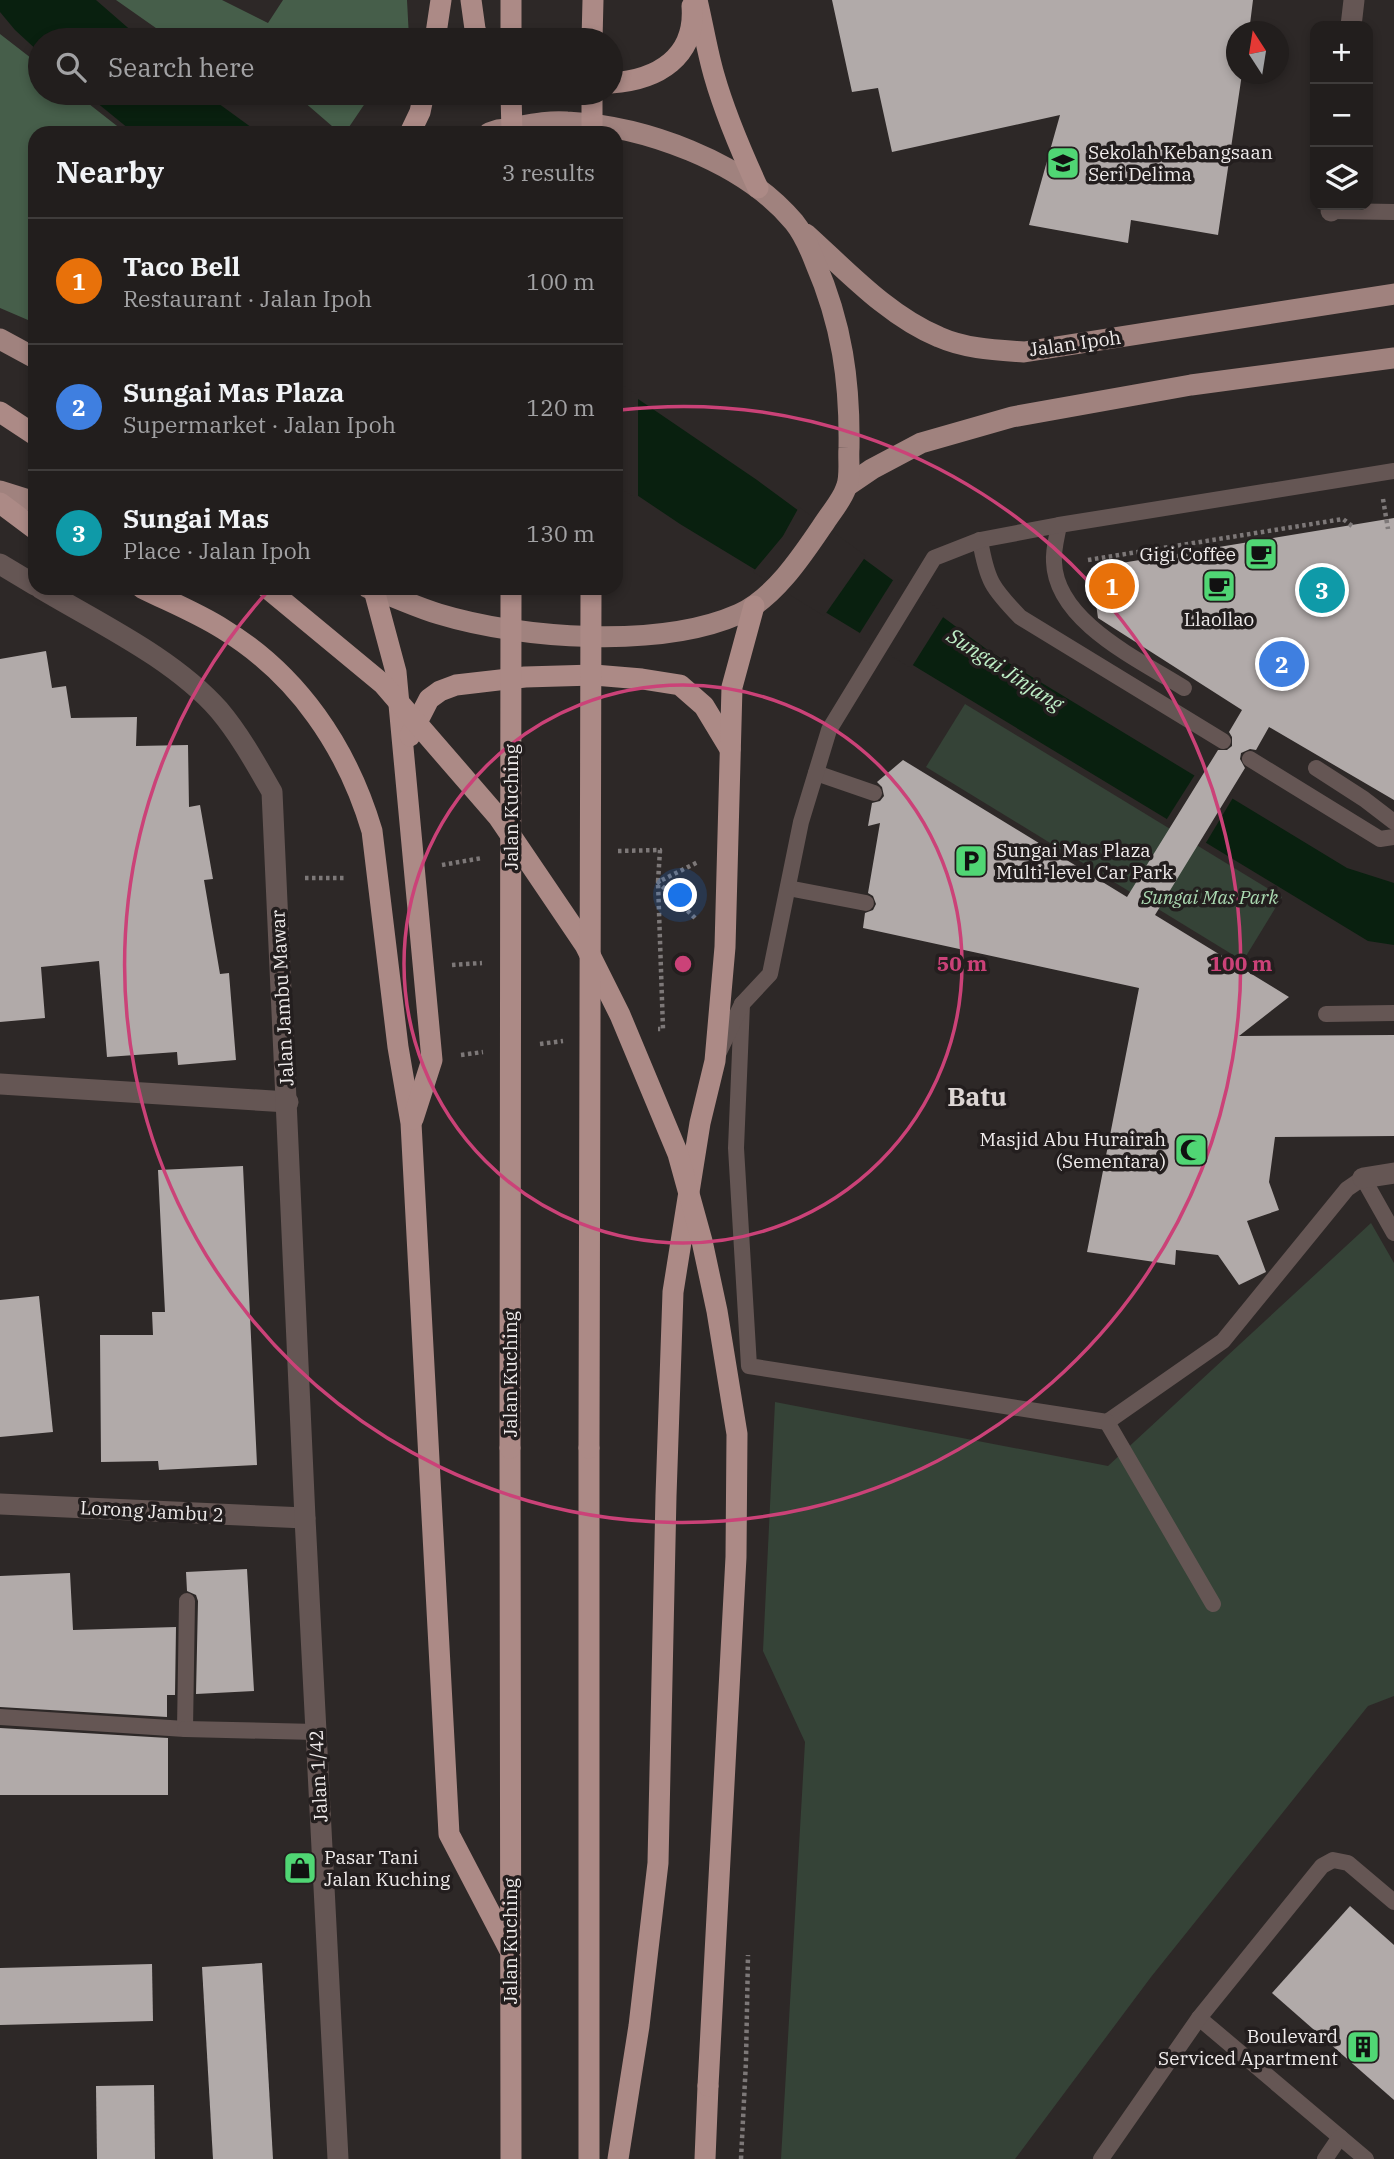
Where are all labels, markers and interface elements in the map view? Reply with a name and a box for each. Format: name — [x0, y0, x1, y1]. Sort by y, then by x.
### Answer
north arrow — [1226, 21, 1289, 84]
map controls — [1310, 21, 1373, 210]
button: + — [1310, 21, 1373, 84]
search box — [28, 28, 623, 105]
icon: search — [52, 48, 90, 86]
text: Search here — [108, 50, 254, 84]
button: − — [1310, 84, 1373, 147]
place label: Sekolah Kebangsaan Seri Delima — [1088, 140, 1273, 186]
school or university icon: Sekolah Kebangsaan Seri Delima — [1044, 144, 1082, 182]
button: layers — [1310, 147, 1373, 210]
text: Nearby — [56, 152, 164, 191]
text: 3 results — [502, 157, 595, 187]
text: Taco Bell — [123, 249, 240, 283]
text: 1 — [72, 266, 86, 296]
text: 100 m — [526, 266, 595, 296]
text: Restaurant · Jalan Ipoh — [123, 283, 372, 313]
street label: Jalan Ipoh — [1027, 325, 1123, 361]
text: Sungai Mas Plaza — [123, 375, 344, 409]
text: 2 — [72, 392, 86, 422]
text: 120 m — [526, 392, 595, 422]
text: Supermarket · Jalan Ipoh — [123, 409, 396, 439]
text: Sungai Mas — [123, 501, 269, 535]
text: 3 — [72, 518, 86, 548]
text: 130 m — [526, 518, 595, 548]
text: Place · Jalan Ipoh — [123, 535, 311, 565]
cafe icon: Gigi Coffee — [1242, 535, 1280, 573]
place label: Gigi Coffee — [1140, 542, 1236, 566]
pin: 1 — [1089, 560, 1135, 612]
pin: 3 — [1299, 564, 1345, 616]
cafe icon: Llaollao — [1200, 567, 1238, 605]
place label: Llaollao — [1184, 607, 1254, 631]
water label: Sungai Jinjang — [941, 621, 1070, 718]
pin: 2 — [1259, 638, 1305, 690]
street label: Jalan Kuching — [499, 743, 523, 870]
place label: Sungai Mas Plaza Multi-level Car Park — [996, 838, 1173, 884]
parking icon: Sungai Mas Plaza Multi-level Car Park — [952, 842, 990, 880]
your location — [663, 878, 697, 912]
park label: Sungai Mas Park — [1140, 885, 1279, 909]
street label: Jalan Jambu Mawar — [265, 909, 299, 1087]
text: 50 m — [937, 949, 987, 977]
text: 100 m — [1209, 949, 1273, 977]
centre of rings — [671, 952, 695, 976]
district label: Batu — [947, 1079, 1007, 1113]
place label: Masjid Abu Hurairah (Sementara) — [979, 1127, 1166, 1173]
mosque icon: Masjid Abu Hurairah (Sementara) — [1172, 1131, 1210, 1169]
street label: Jalan Kuching — [498, 1310, 522, 1437]
street label: Lorong Jambu 2 — [79, 1495, 225, 1527]
street label: Jalan 1/42 — [304, 1729, 332, 1823]
place label: Pasar Tani Jalan Kuching — [324, 1845, 451, 1891]
shop icon: Pasar Tani Jalan Kuching — [281, 1849, 319, 1887]
street label: Jalan Kuching — [498, 1877, 522, 2004]
place label: Boulevard Serviced Apartment — [1158, 2024, 1338, 2070]
building icon: Boulevard Serviced Apartment — [1344, 2028, 1382, 2066]

